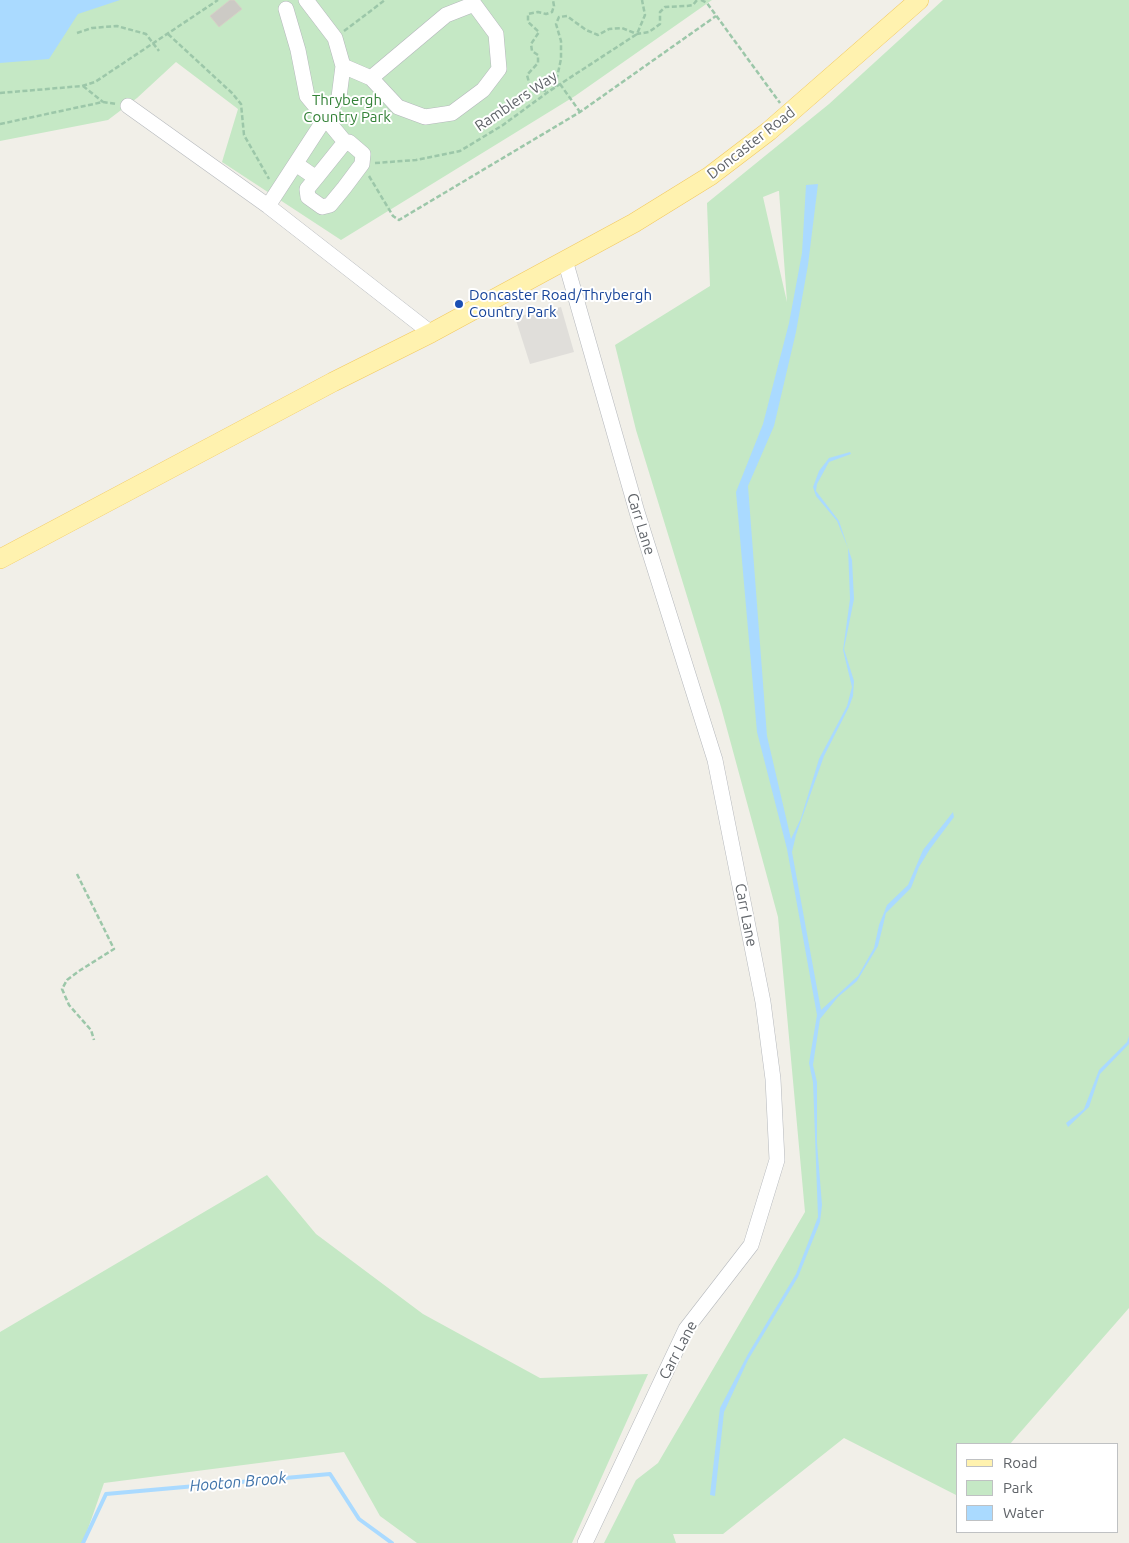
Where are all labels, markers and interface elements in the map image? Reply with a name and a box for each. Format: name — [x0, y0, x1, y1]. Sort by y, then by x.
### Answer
street label: Ramblers Way — [472, 67, 560, 135]
park label: Thrybergh Country Park — [303, 91, 391, 126]
street label: Doncaster Road — [703, 103, 799, 183]
place label: Doncaster Road/Thrybergh Country Park — [469, 286, 652, 321]
marker: Doncaster Road/Thrybergh Country Park — [453, 298, 465, 310]
street label: Carr Lane — [623, 491, 659, 557]
street label: Carr Lane — [731, 882, 761, 948]
street label: Carr Lane — [655, 1318, 701, 1382]
legend — [956, 1443, 1119, 1533]
text: Road — [1003, 1454, 1038, 1471]
water label: Hooton Brook — [189, 1468, 287, 1496]
text: Park — [1003, 1479, 1033, 1496]
text: Water — [1003, 1504, 1044, 1521]

